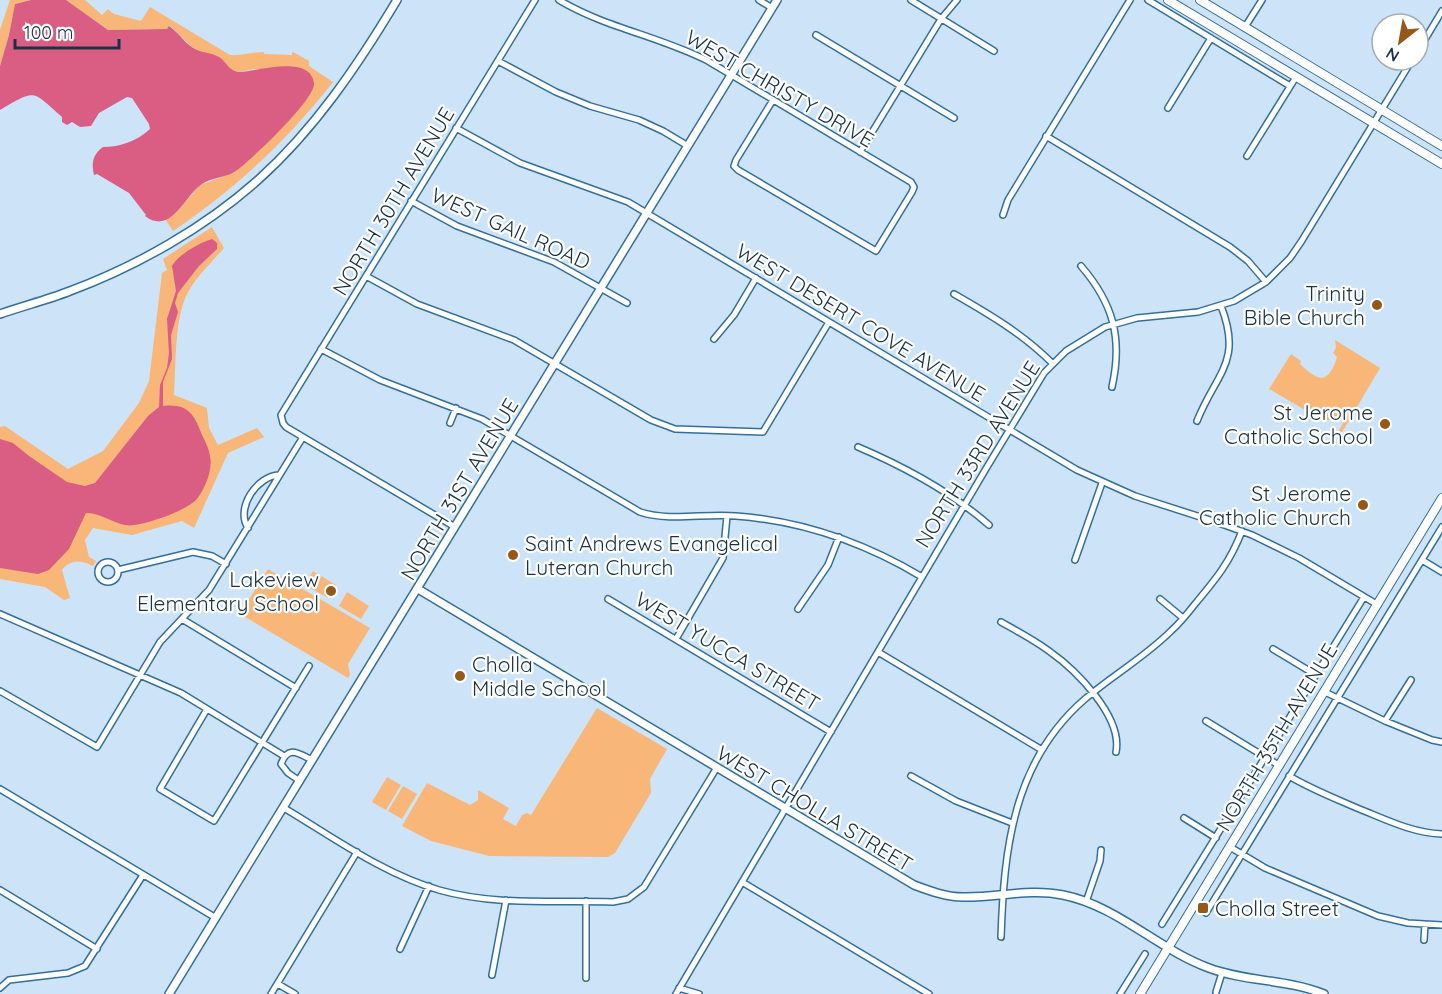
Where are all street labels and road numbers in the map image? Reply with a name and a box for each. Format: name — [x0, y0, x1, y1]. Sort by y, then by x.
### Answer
street label: WEST CHRISTY DRIVE — [681, 23, 879, 153]
street label: NORTH 30TH AVENUE — [326, 102, 460, 300]
street label: WEST GAIL ROAD — [427, 181, 595, 275]
street label: WEST DESERT COVE AVENUE — [732, 237, 990, 407]
street label: NORTH 33RD AVENUE — [909, 356, 1045, 552]
street label: NORTH 31ST AVENUE — [394, 393, 524, 585]
street label: WEST YUCCA STREET — [631, 586, 825, 716]
street label: NORTH 35TH AVENUE — [1210, 638, 1342, 836]
street label: WEST CHOLLA STREET — [712, 739, 918, 877]

